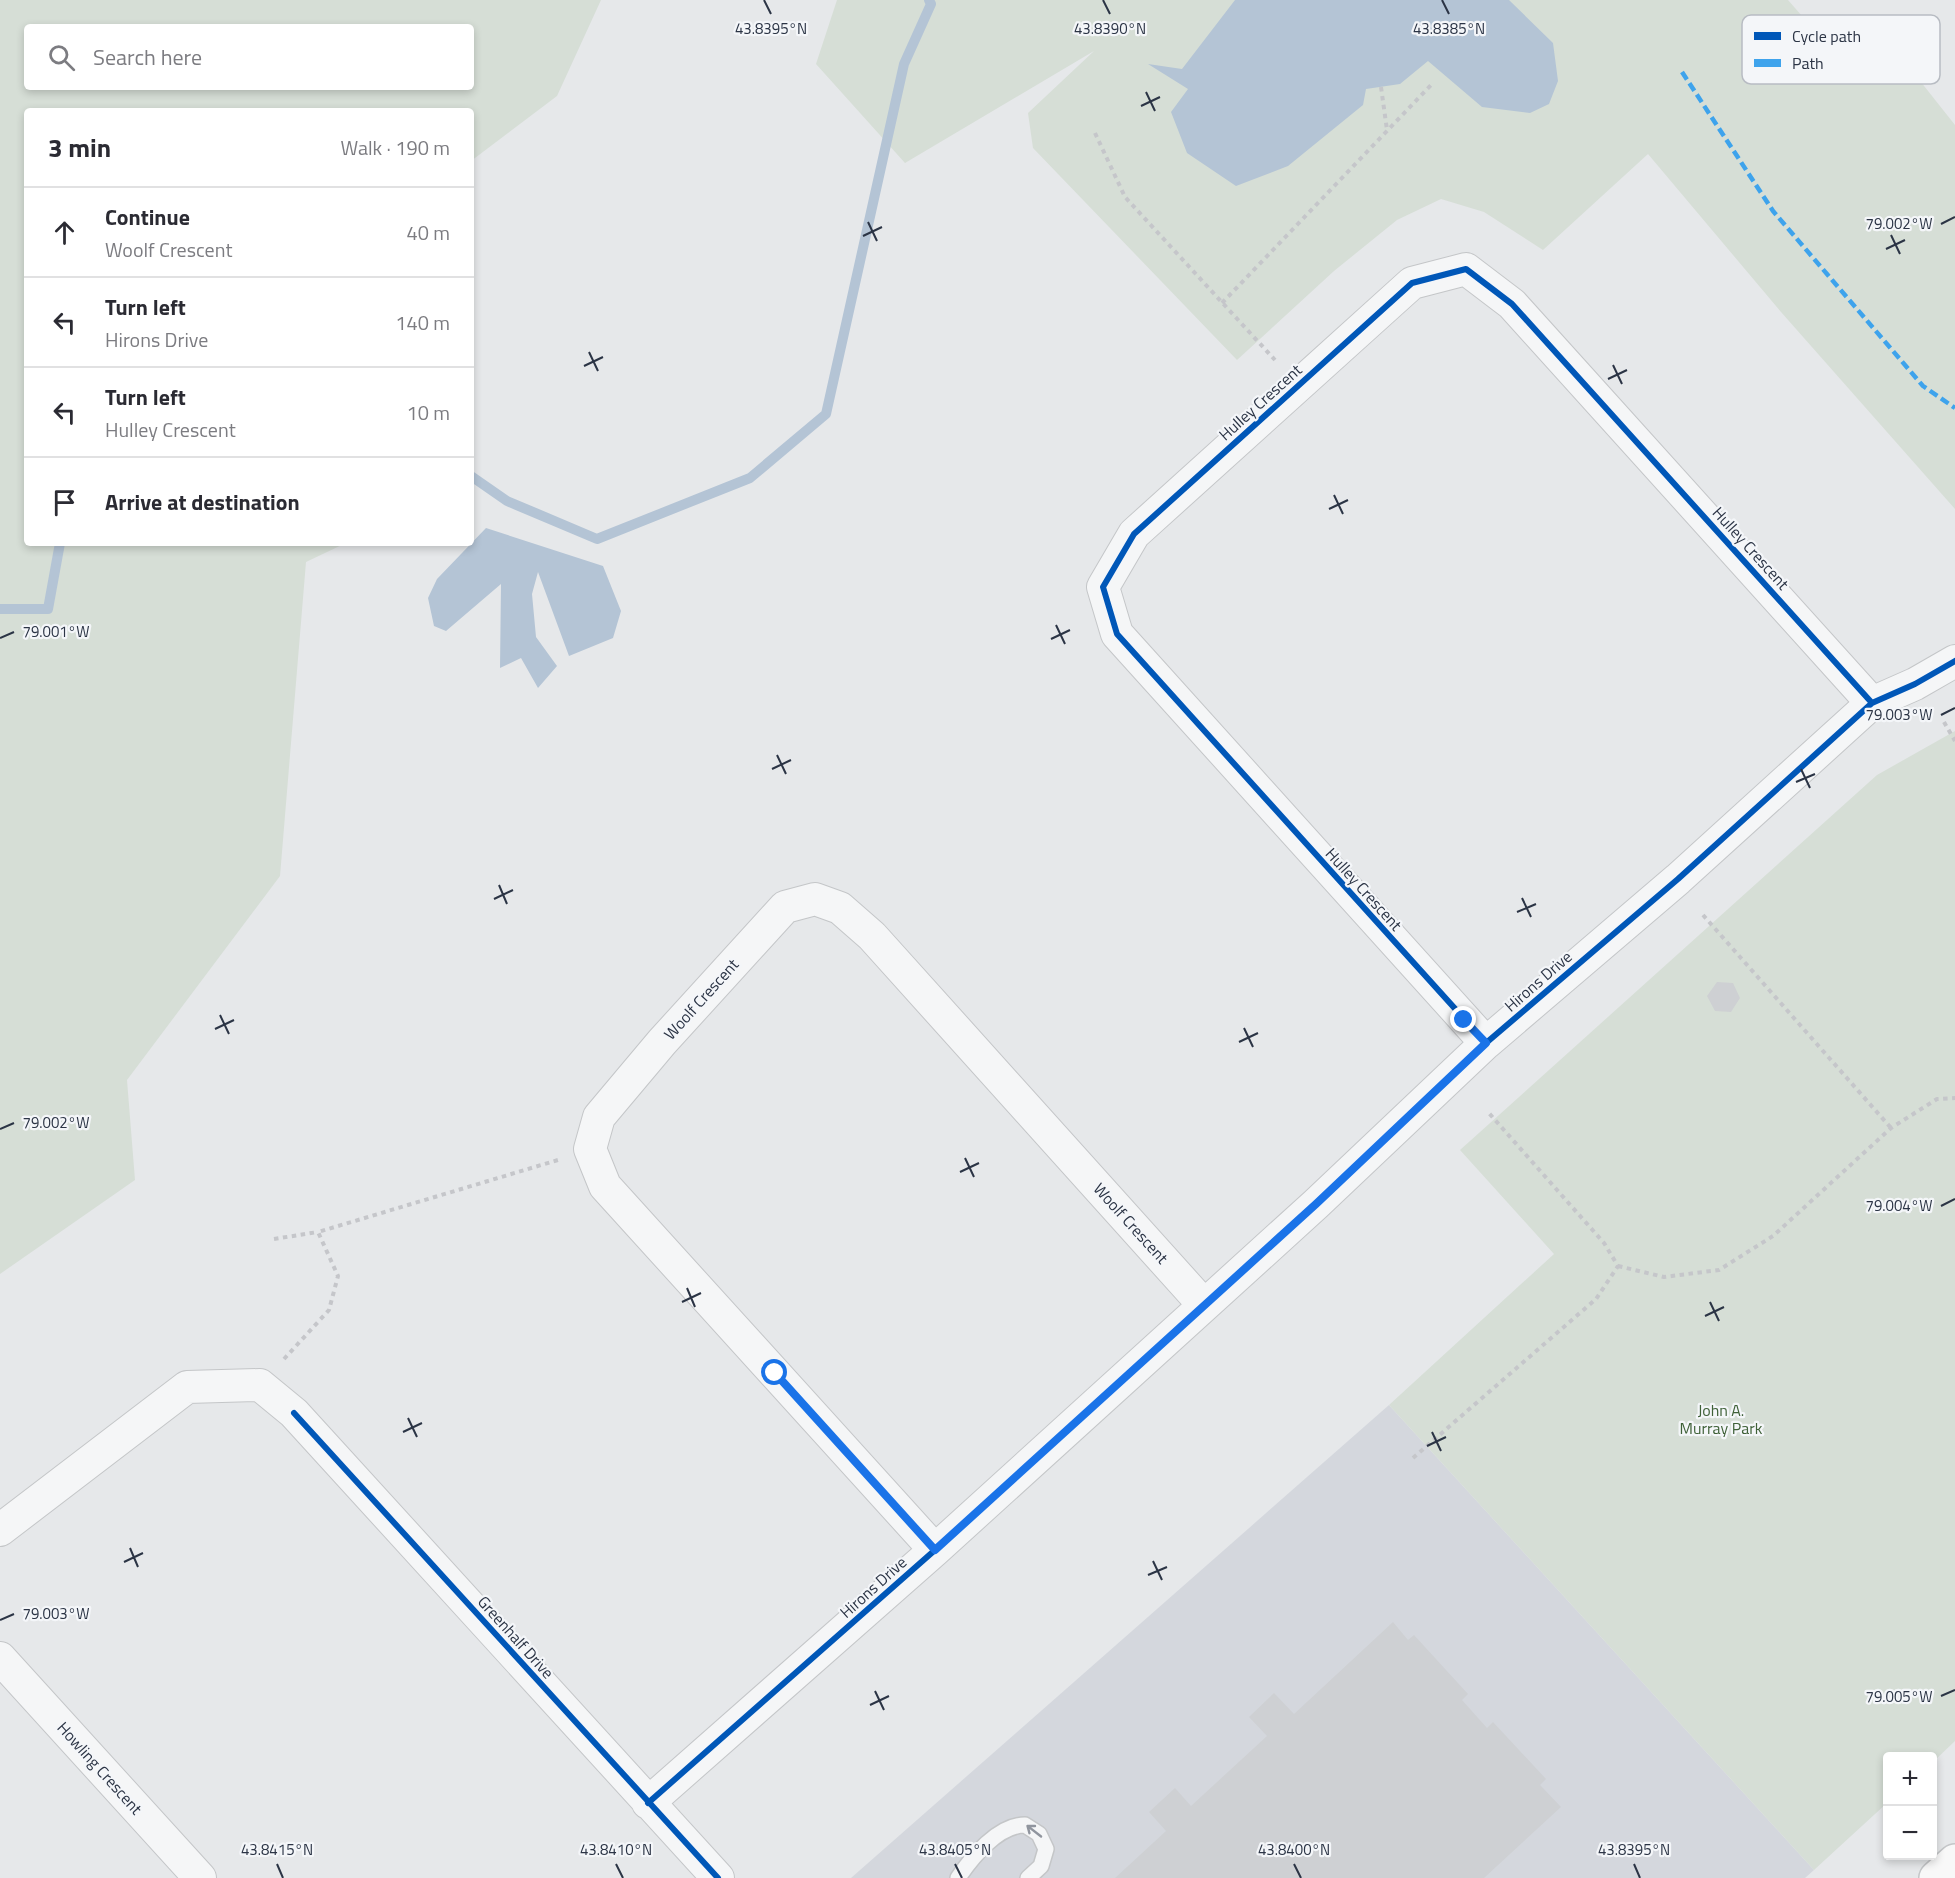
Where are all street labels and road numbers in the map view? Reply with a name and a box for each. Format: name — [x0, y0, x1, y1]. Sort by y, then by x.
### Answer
street label: Hulley Crescent — [1213, 358, 1307, 446]
street label: Hulley Crescent — [1707, 501, 1795, 595]
street label: Hulley Crescent — [1320, 842, 1408, 936]
street label: Hirons Drive — [1499, 945, 1577, 1017]
street label: Woolf Crescent — [658, 953, 744, 1045]
street label: Woolf Crescent — [1088, 1177, 1174, 1269]
street label: Hirons Drive — [834, 1550, 912, 1624]
street label: Greenhalf Drive — [472, 1590, 560, 1684]
street label: Howling Crescent — [52, 1716, 148, 1820]

